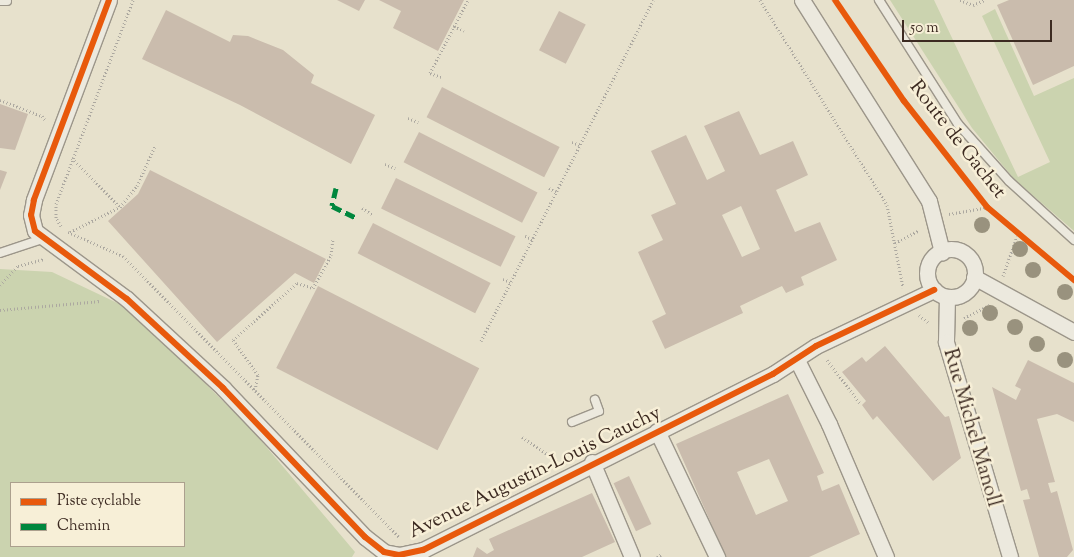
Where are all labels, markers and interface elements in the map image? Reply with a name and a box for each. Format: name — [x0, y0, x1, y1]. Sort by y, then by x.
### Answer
scale bar — [904, 10, 1054, 42]
text: 50 m — [910, 18, 939, 39]
street label: Route de Gachet — [903, 76, 1011, 204]
street label: Rue Michel Manoll — [937, 346, 1005, 510]
street label: Avenue Augustin-Louis Cauchy — [405, 401, 665, 545]
legend — [10, 482, 185, 547]
text: Piste cyclable — [57, 491, 141, 512]
text: Chemin — [57, 516, 110, 537]

